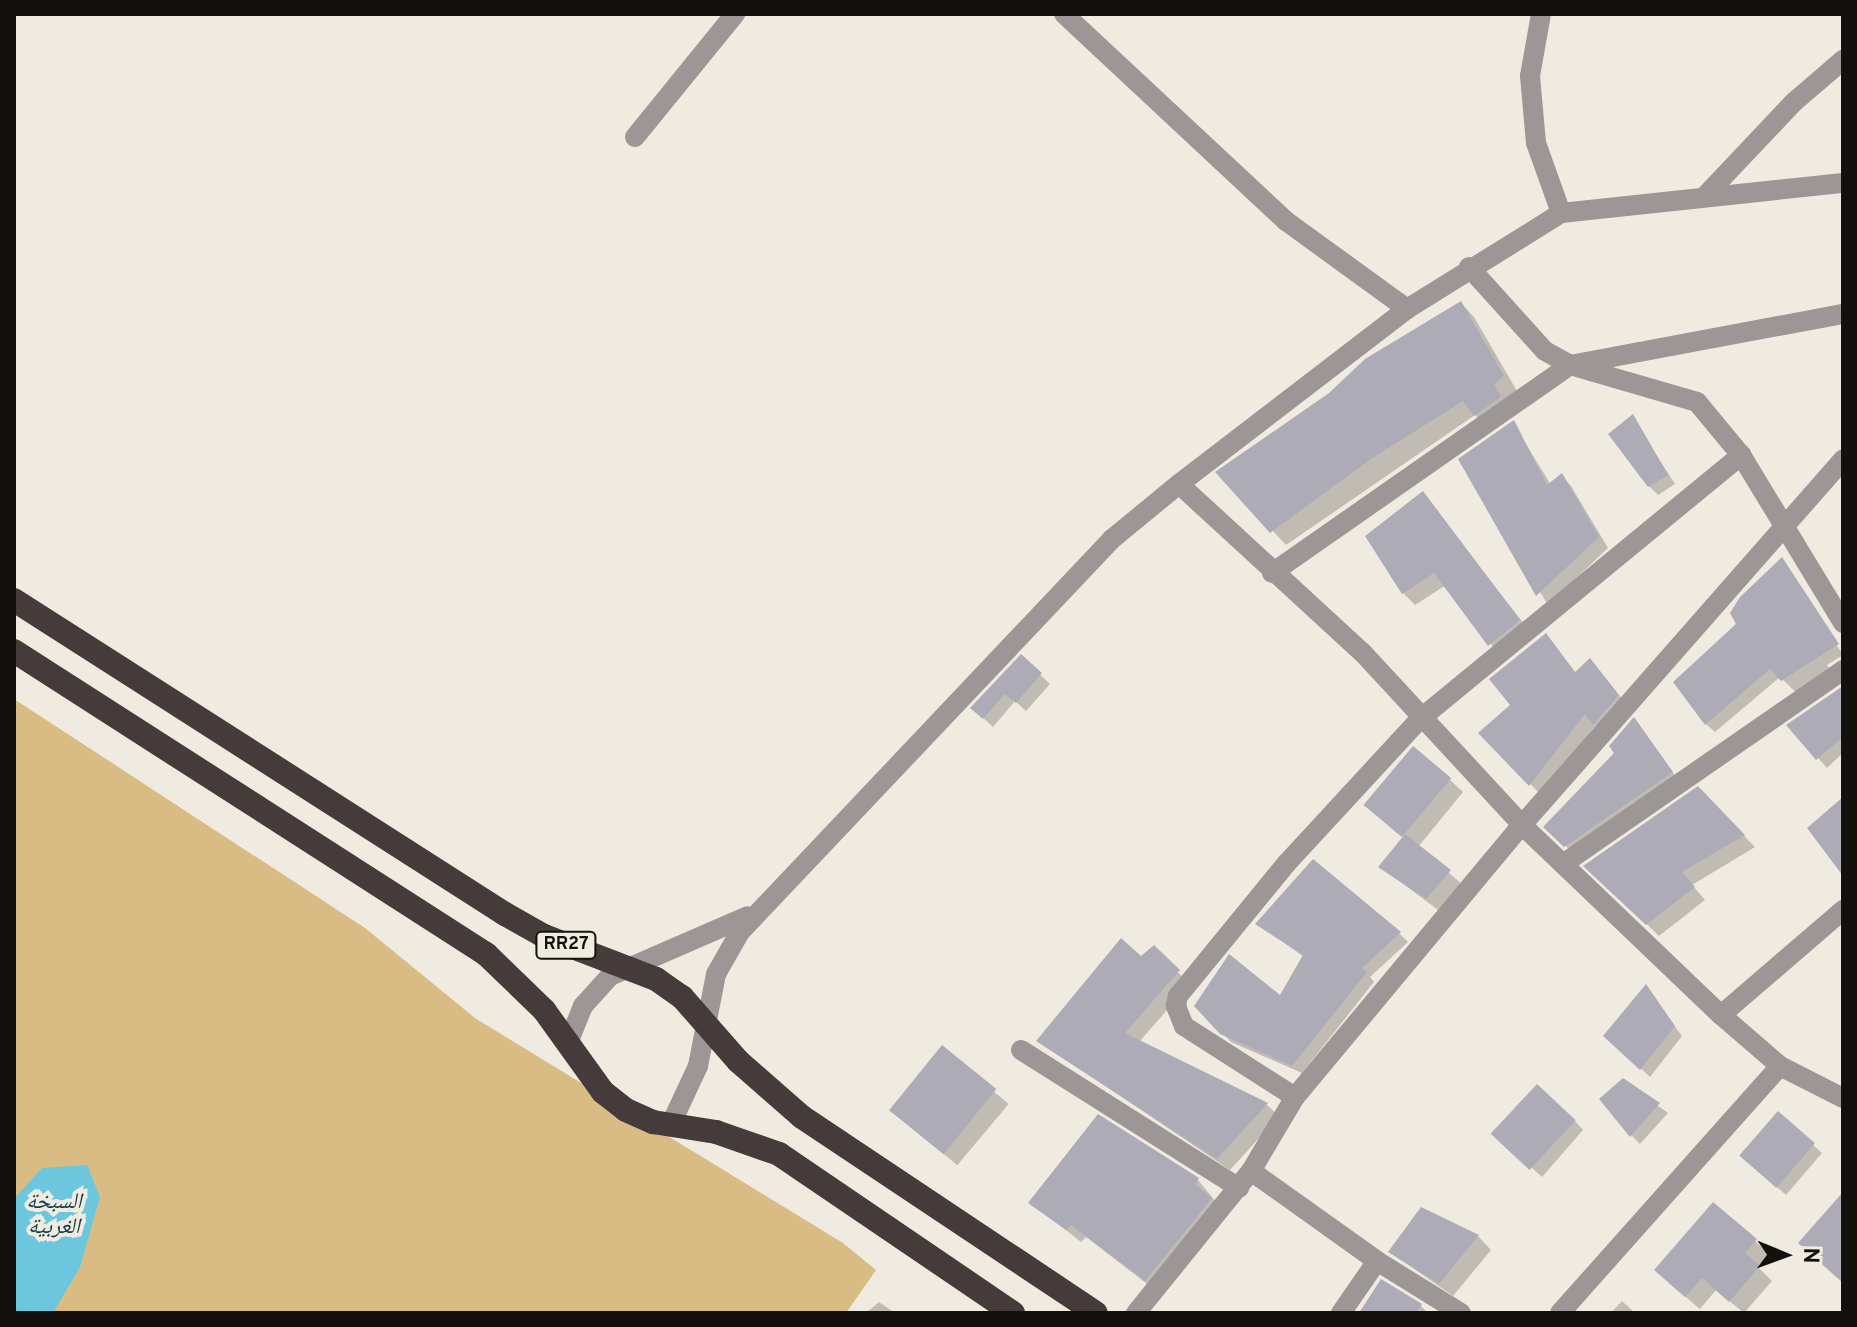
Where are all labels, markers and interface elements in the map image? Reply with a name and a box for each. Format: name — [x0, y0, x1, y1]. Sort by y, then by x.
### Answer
road number: RR27 — [534, 931, 598, 959]
water label: السبخة الغربية — [26, 1189, 82, 1240]
north arrow — [1745, 1215, 1825, 1295]
text: N — [1796, 1247, 1823, 1264]

